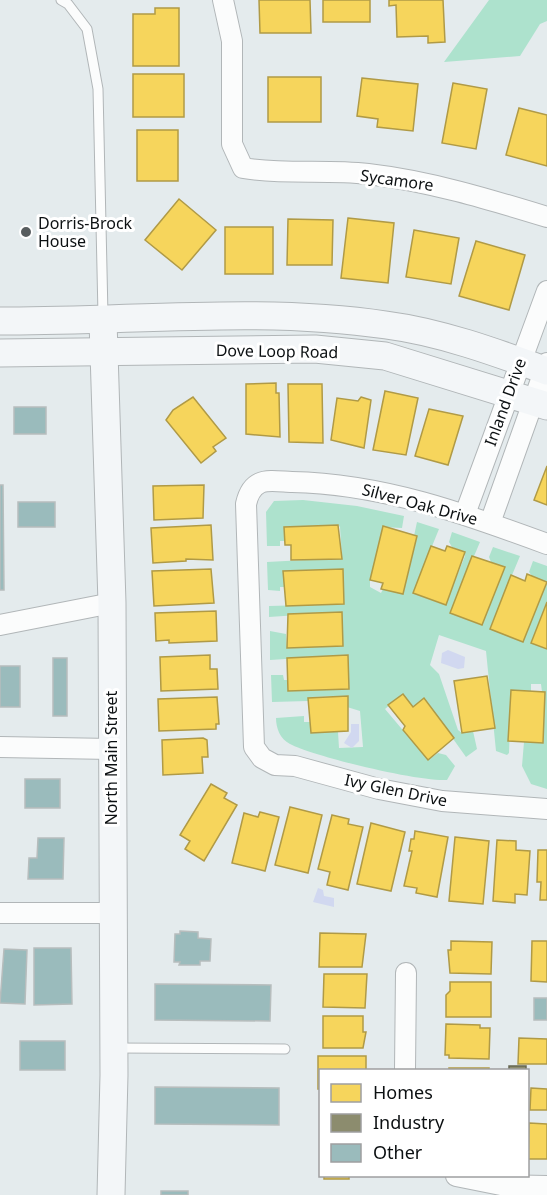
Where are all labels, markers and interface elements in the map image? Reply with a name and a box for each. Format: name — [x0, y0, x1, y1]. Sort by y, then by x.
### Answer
street label: Sycamore — [359, 164, 435, 196]
place label: Dorris-Brock House — [38, 212, 133, 252]
marker: Dorris-Brock House — [19, 225, 33, 239]
street label: Dove Loop Road — [216, 339, 338, 363]
street label: Inland Drive — [479, 355, 531, 449]
street label: Silver Oak Drive — [360, 478, 480, 530]
street label: North Main Street — [100, 690, 122, 825]
street label: Ivy Glen Drive — [343, 768, 449, 812]
legend — [319, 1069, 529, 1177]
text: Homes — [373, 1080, 433, 1104]
text: Industry — [373, 1110, 445, 1134]
text: Other — [373, 1140, 423, 1164]

